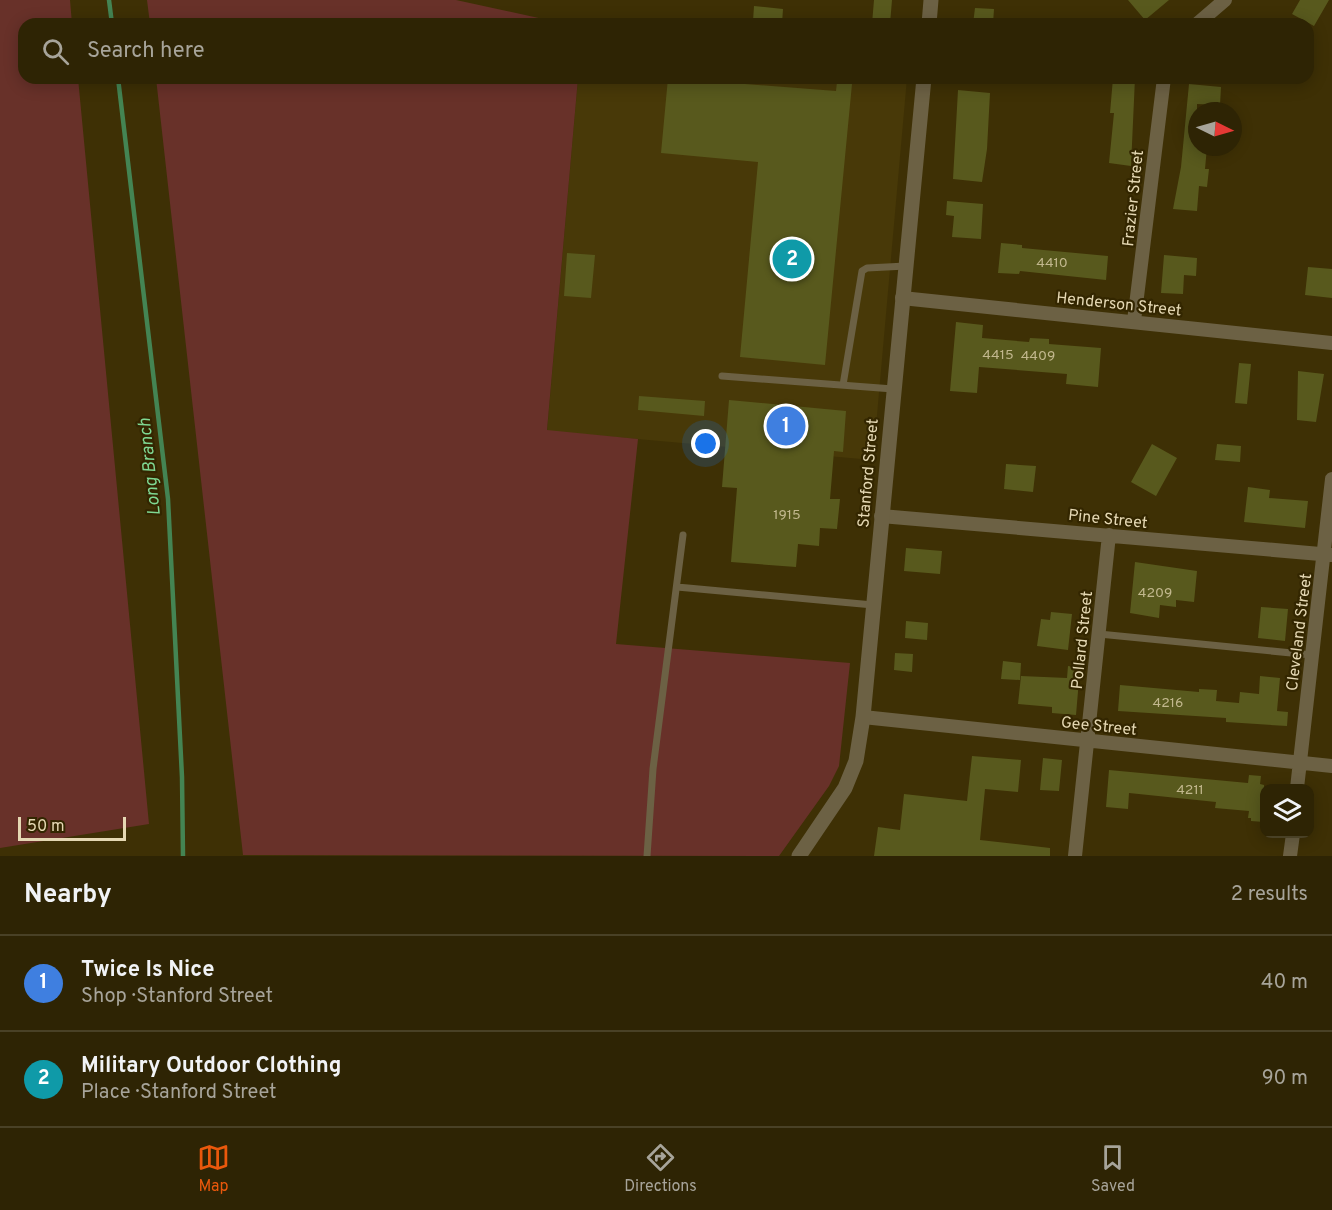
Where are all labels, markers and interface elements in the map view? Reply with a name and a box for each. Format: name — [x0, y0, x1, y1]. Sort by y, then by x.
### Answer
search box — [18, 18, 1314, 84]
icon: search — [39, 35, 72, 68]
text: Search here — [87, 38, 205, 65]
north arrow — [1188, 102, 1242, 156]
street label: Frazier Street — [1119, 149, 1149, 248]
pin: 2 — [772, 236, 812, 282]
house number: 4410 — [1036, 255, 1068, 272]
street label: Henderson Street — [1055, 288, 1183, 322]
house number: 4415 — [982, 347, 1014, 364]
house number: 4409 — [1021, 348, 1055, 365]
pin: 1 — [766, 404, 806, 448]
water label: Long Branch — [134, 417, 167, 517]
street label: Stanford Street — [854, 418, 884, 529]
your location — [691, 429, 720, 458]
street label: Pine Street — [1067, 506, 1149, 534]
house number: 1915 — [773, 507, 801, 524]
street label: Cleveland Street — [1283, 572, 1317, 692]
house number: 4209 — [1138, 585, 1172, 602]
street label: Pollard Street — [1068, 590, 1098, 690]
house number: 4216 — [1153, 695, 1183, 712]
street label: Gee Street — [1060, 713, 1138, 741]
house number: 4211 — [1176, 782, 1204, 799]
map controls — [1260, 784, 1314, 838]
button: layers — [1260, 784, 1314, 838]
scale bar — [18, 814, 126, 842]
text: 50 m — [27, 817, 65, 837]
text: Nearby — [24, 879, 112, 912]
text: 2 results — [1231, 882, 1308, 908]
text: Twice Is Nice — [81, 957, 214, 984]
text: 1 — [40, 970, 48, 996]
text: 40 m — [1261, 970, 1308, 996]
text: Shop · Stanford Street — [81, 984, 273, 1010]
text: Military Outdoor Clothing — [81, 1053, 342, 1080]
text: 2 — [37, 1066, 50, 1092]
text: 90 m — [1262, 1066, 1308, 1092]
text: Place · Stanford Street — [81, 1080, 277, 1106]
tab: Map — [197, 1141, 230, 1197]
tab: Directions — [624, 1141, 697, 1197]
tab: Saved — [1091, 1141, 1135, 1197]

